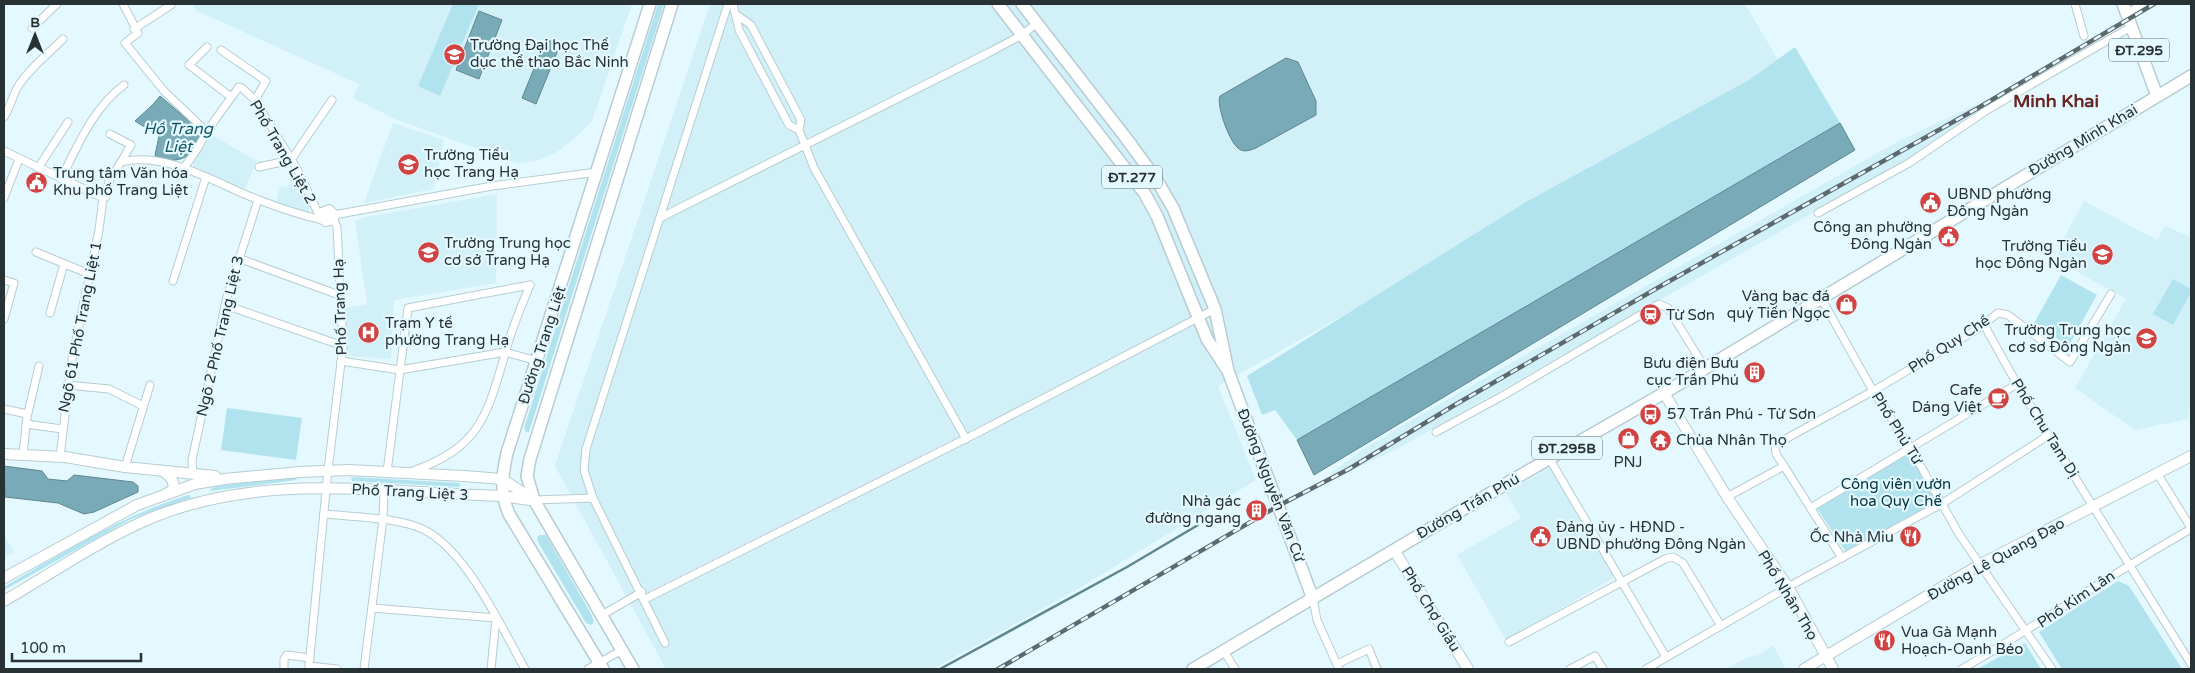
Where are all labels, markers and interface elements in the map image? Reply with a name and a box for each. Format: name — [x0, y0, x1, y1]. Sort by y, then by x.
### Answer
north arrow — [10, 10, 60, 60]
text: B — [30, 14, 40, 31]
place label: Trường Đại học Thể dục thể thao Bắc Ninh — [470, 36, 629, 71]
road number: ĐT.295 — [2109, 38, 2169, 62]
school or university icon: Trường Đại học Thể dục thể thao Bắc Ninh — [442, 42, 466, 66]
district label: Minh Khai — [2013, 90, 2099, 112]
street label: Phố Trang Liệt 2 — [246, 97, 320, 207]
street label: Đường Minh Khai — [2025, 100, 2141, 180]
water label: Hồ Trang Liệt — [143, 119, 214, 157]
place label: Trường Tiểu học Trang Hạ — [424, 146, 519, 181]
school or university icon: Trường Tiểu học Trang Hạ — [396, 152, 420, 176]
place label: Trung tâm Văn hóa Khu phố Trang Liệt — [53, 164, 189, 199]
road number: ĐT.277 — [1102, 166, 1162, 188]
public building icon: Trung tâm Văn hóa Khu phố Trang Liệt — [25, 170, 49, 194]
place label: UBND phường Đông Ngàn — [1947, 185, 2052, 220]
public building icon: UBND phường Đông Ngàn — [1919, 191, 1943, 215]
place label: Công an phường Đông Ngàn — [1813, 218, 1932, 253]
public building icon: Công an phường Đông Ngàn — [1936, 224, 1960, 248]
place label: Trường Trung học cơ sở Trang Hạ — [444, 234, 571, 269]
place label: Trường Tiểu học Đông Ngàn — [1975, 237, 2087, 272]
street label: Ngõ 61 Phố Trang Liệt 1 — [55, 240, 105, 414]
school or university icon: Trường Trung học cơ sở Trang Hạ — [416, 240, 440, 264]
school or university icon: Trường Tiểu học Đông Ngàn — [2091, 243, 2115, 267]
street label: Ngõ 2 Phố Trang Liệt 3 — [193, 254, 247, 418]
street label: Phố Trang Hạ — [329, 258, 351, 356]
street label: Đường Trang Liệt — [514, 283, 570, 407]
place label: Vàng bạc đá quý Tiến Ngọc — [1727, 287, 1830, 322]
shop icon: Vàng bạc đá quý Tiến Ngọc — [1834, 293, 1858, 317]
station icon: Từ Sơn — [1638, 303, 1662, 327]
place label: Từ Sơn — [1666, 306, 1715, 324]
street label: Phố Quy Chế — [1905, 311, 1993, 377]
place label: Trạm Y tế phường Trang Hạ — [385, 314, 509, 349]
hospital icon: Trạm Y tế phường Trang Hạ — [357, 320, 381, 344]
place label: Trường Trung học cơ sơ Đông Ngàn — [2004, 321, 2131, 356]
school or university icon: Trường Trung học cơ sơ Đông Ngàn — [2135, 327, 2159, 351]
place label: Bưu điện Bưu cục Trần Phú — [1643, 354, 1739, 389]
building icon: Bưu điện Bưu cục Trần Phú — [1743, 360, 1767, 384]
street label: Phố Chu Tam Dị — [2007, 375, 2083, 481]
place label: Cafe Dáng Việt — [1912, 381, 1982, 416]
cafe icon: Cafe Dáng Việt — [1986, 387, 2010, 411]
street label: Phố Phủ Từ — [1868, 389, 1927, 469]
bus stop icon: 57 Trần Phú - Từ Sơn — [1639, 402, 1663, 426]
place label: 57 Trần Phú - Từ Sơn — [1667, 405, 1816, 423]
street label: Đường Nguyễn Văn Cừ — [1233, 406, 1309, 566]
shop icon: PNJ — [1616, 427, 1640, 451]
temple icon: Chùa Nhân Thọ — [1648, 428, 1672, 452]
place label: Chùa Nhân Thọ — [1676, 431, 1787, 449]
road number: ĐT.295B — [1532, 436, 1602, 459]
place label: PNJ — [1613, 453, 1643, 471]
street label: Đường Trần Phú — [1413, 469, 1523, 543]
park label: Công viên vườn hoa Quy Chế — [1841, 475, 1951, 510]
street label: Phố Trang Liệt 3 — [351, 480, 469, 504]
place label: Nhà gác đường ngang — [1145, 492, 1241, 527]
building icon: Nhà gác đường ngang — [1245, 498, 1269, 522]
street label: Đường Lê Quang Đạo — [1924, 514, 2068, 604]
place label: Đảng ủy - HĐND - UBND phường Đông Ngàn — [1556, 518, 1746, 553]
public building icon: Đảng ủy - HĐND - UBND phường Đông Ngàn — [1528, 524, 1552, 548]
restaurant icon: Ốc Nhà Miu — [1898, 525, 1922, 549]
place label: Ốc Nhà Miu — [1810, 527, 1894, 546]
street label: Phố Nhân Thọ — [1754, 547, 1822, 643]
street label: Phố Chợ Giầu — [1398, 563, 1464, 655]
street label: Phố Kim Lân — [2034, 566, 2118, 632]
place label: Vua Gà Mạnh Hoạch-Oanh Béo — [1901, 623, 2023, 658]
restaurant icon: Vua Gà Mạnh Hoạch-Oanh Béo — [1873, 629, 1897, 653]
scale bar — [12, 630, 141, 662]
text: 100 m — [20, 639, 66, 657]

